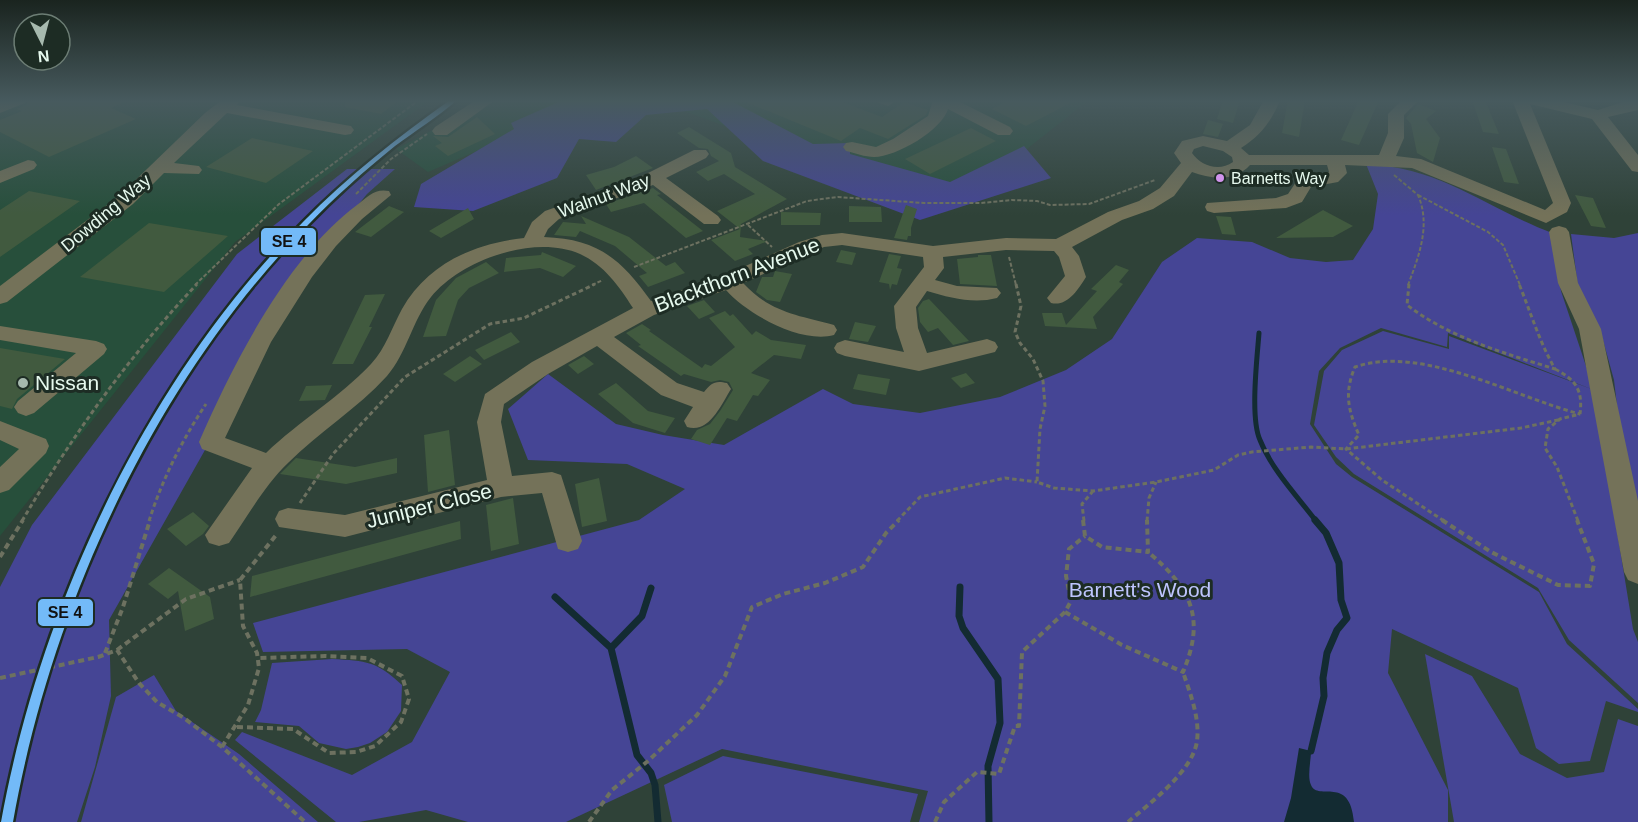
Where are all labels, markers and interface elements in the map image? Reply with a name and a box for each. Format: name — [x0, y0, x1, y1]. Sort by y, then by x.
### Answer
north arrow — [12, 12, 72, 72]
text: N — [37, 47, 50, 65]
street label: Dowding Way — [57, 170, 155, 256]
street label: Walnut Way — [556, 170, 652, 222]
place label: Barnetts Way — [1231, 170, 1326, 187]
marker: Barnetts Way — [1214, 172, 1226, 184]
line badge: SE 4 — [260, 227, 317, 256]
street label: Blackthorn Avenue — [651, 232, 823, 317]
text: SE 4 — [272, 233, 306, 250]
place label: Nissan — [35, 371, 99, 394]
marker: Nissan — [16, 376, 30, 390]
street label: Juniper Close — [364, 479, 494, 532]
park label: Barnett's Wood — [1069, 578, 1211, 601]
line badge: SE 4 — [37, 598, 94, 627]
text: SE 4 — [48, 604, 82, 621]

